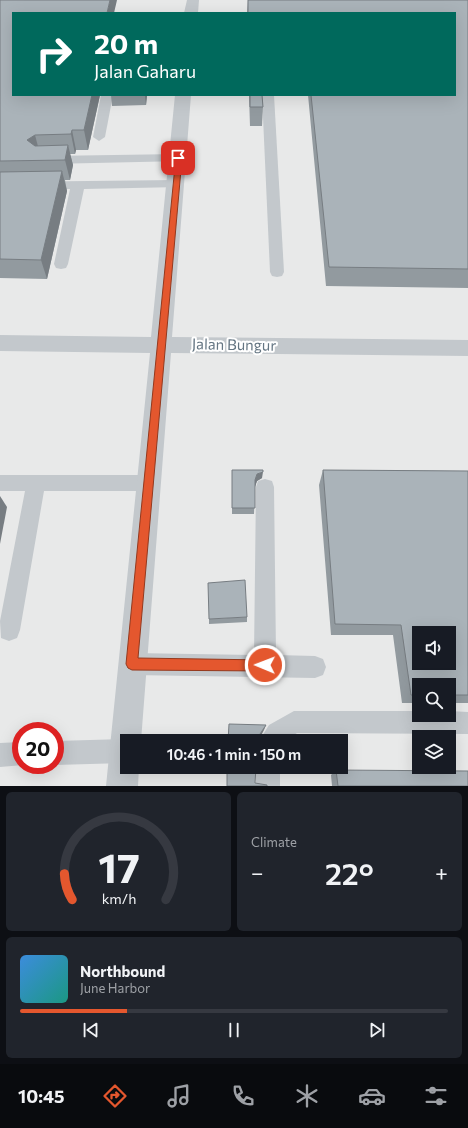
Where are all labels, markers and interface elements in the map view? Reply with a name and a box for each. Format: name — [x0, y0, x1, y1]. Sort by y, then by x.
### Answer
text: 20 m — [94, 26, 158, 60]
icon: right — [28, 28, 80, 80]
text: Jalan Gaharu — [94, 60, 196, 82]
pin — [161, 141, 195, 175]
icon: arrive — [167, 147, 189, 169]
street label: Jalan Bungur — [192, 334, 276, 354]
map controls — [412, 626, 456, 774]
button: sound — [412, 626, 456, 670]
position arrow — [244, 644, 286, 686]
button: search — [412, 678, 456, 722]
speed limit sign: 20 — [12, 722, 64, 774]
button: layers — [412, 730, 456, 774]
text: 10:46 · 1 min · 150 m — [167, 745, 301, 763]
text: Climate — [251, 834, 297, 850]
text: 17 — [98, 840, 139, 891]
text: 22° — [325, 854, 374, 891]
text: − — [251, 859, 264, 886]
text: + — [435, 859, 448, 886]
text: km/h — [101, 888, 136, 906]
text: Northbound — [80, 962, 165, 980]
text: June Harbor — [80, 980, 150, 996]
icon: previous — [80, 1019, 102, 1041]
icon: pause — [223, 1019, 245, 1041]
icon: next — [366, 1019, 388, 1041]
icon: directions — [101, 1082, 129, 1110]
icon: music — [165, 1082, 193, 1110]
icon: phone — [229, 1082, 257, 1110]
icon: climate — [293, 1082, 321, 1110]
icon: car — [358, 1082, 386, 1110]
icon: filters — [422, 1082, 450, 1110]
text: 10:45 — [18, 1085, 65, 1107]

